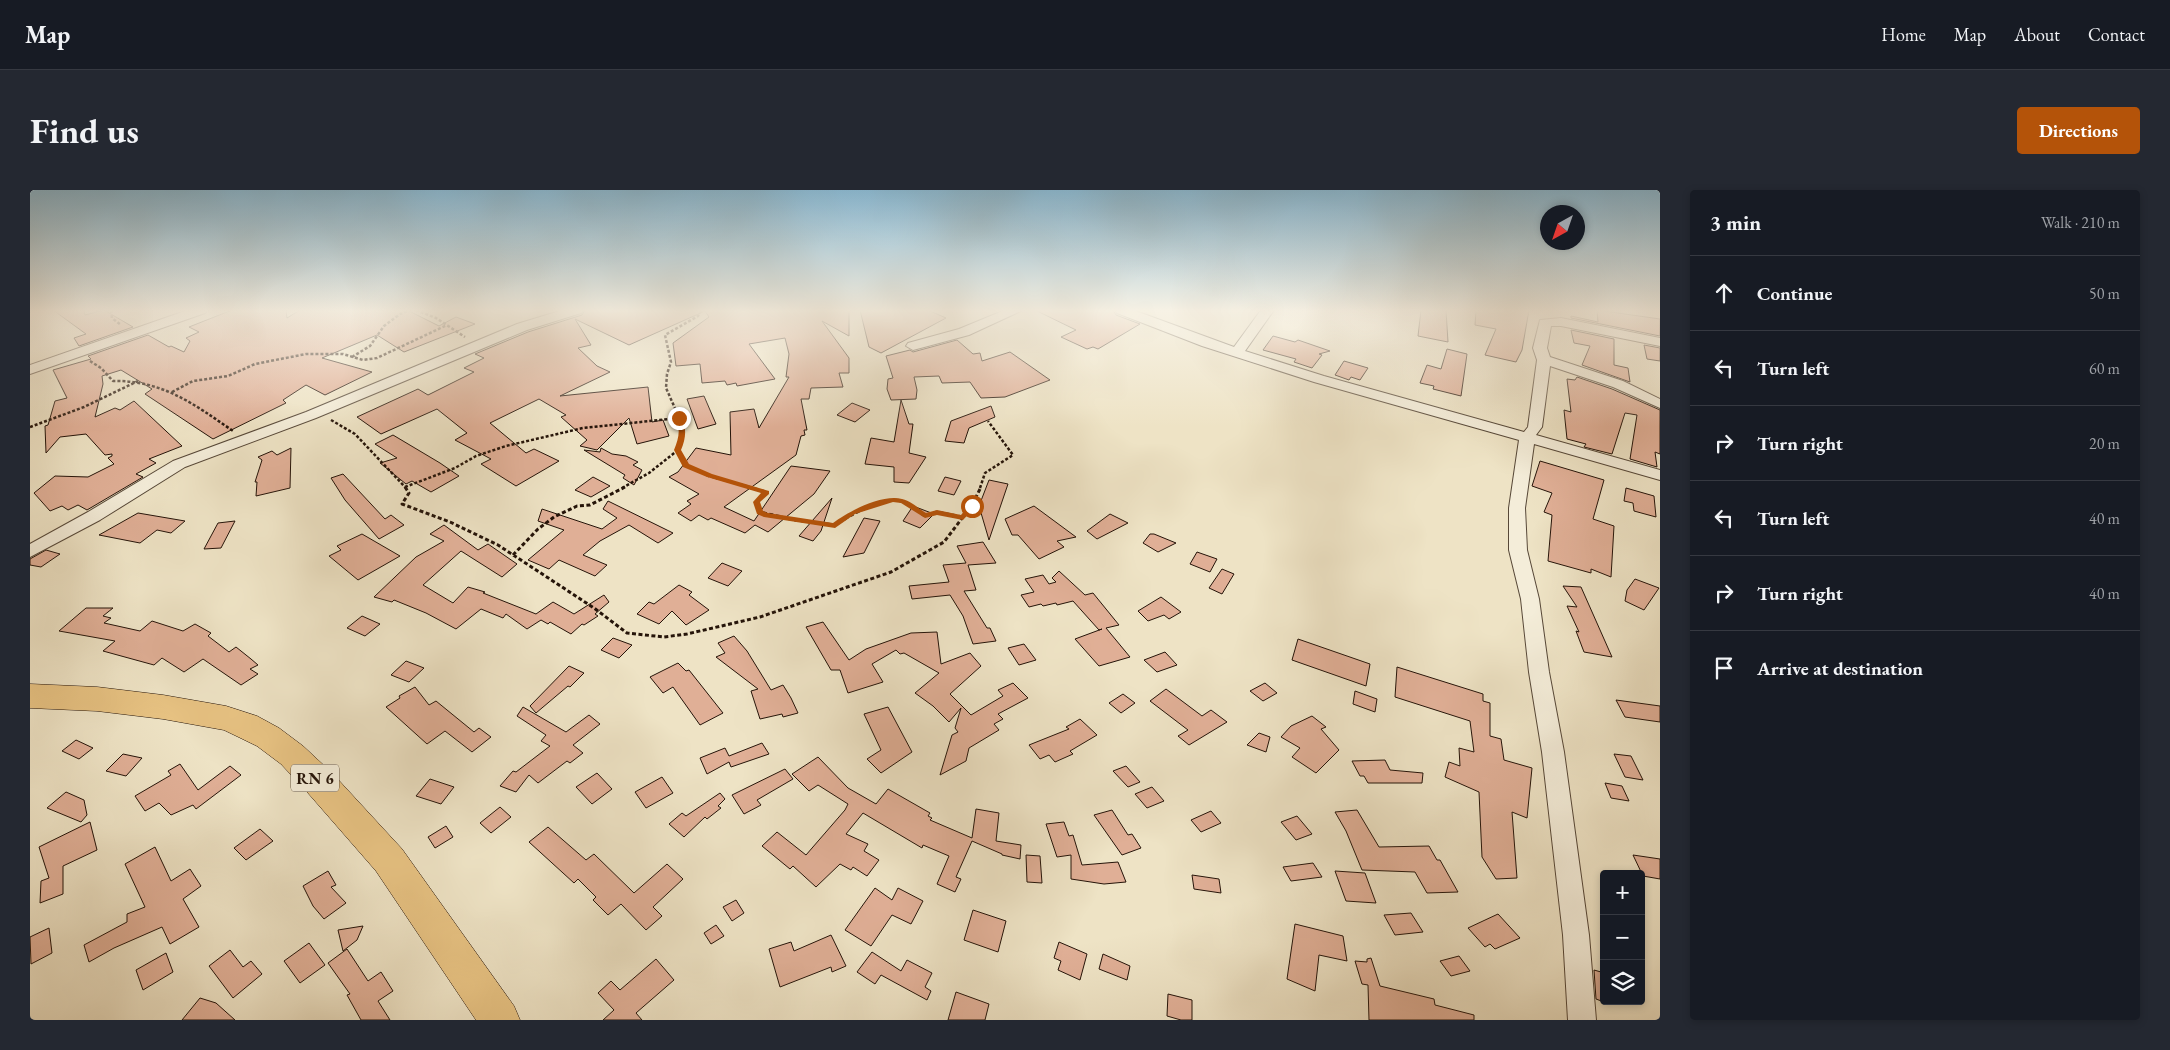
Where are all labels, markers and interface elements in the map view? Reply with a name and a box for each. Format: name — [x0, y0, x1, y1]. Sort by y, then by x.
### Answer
text: Map — [25, 19, 70, 50]
text: Home — [1881, 23, 1926, 46]
text: Map — [1954, 23, 1986, 46]
text: About — [2014, 23, 2060, 46]
text: Contact — [2088, 23, 2145, 46]
button: Directions — [2017, 107, 2140, 154]
text: Find us — [30, 108, 139, 153]
north arrow — [1540, 205, 1585, 250]
text: 3 min — [1710, 209, 1761, 236]
text: Walk · 210 m — [2041, 212, 2120, 233]
icon: ahead — [1710, 279, 1738, 307]
text: Continue — [1757, 281, 1832, 306]
text: 50 m — [2089, 283, 2120, 304]
icon: left — [1710, 354, 1738, 382]
text: Turn left — [1757, 356, 1829, 381]
text: 60 m — [2089, 358, 2120, 379]
route end — [668, 407, 691, 430]
icon: right — [1710, 429, 1738, 457]
text: Turn right — [1757, 431, 1843, 456]
text: 20 m — [2089, 433, 2120, 454]
route start — [961, 495, 984, 518]
icon: left — [1710, 504, 1738, 532]
text: Turn left — [1757, 506, 1829, 531]
text: 40 m — [2089, 508, 2120, 529]
icon: right — [1710, 579, 1738, 607]
text: Turn right — [1757, 581, 1843, 606]
text: 40 m — [2089, 583, 2120, 604]
icon: arrive — [1710, 654, 1738, 682]
text: Arrive at destination — [1757, 656, 1923, 681]
road number: RN 6 — [291, 764, 339, 792]
map controls — [1600, 870, 1645, 1005]
button: + — [1600, 870, 1645, 915]
button: − — [1600, 915, 1645, 960]
button: layers — [1600, 960, 1645, 1005]

